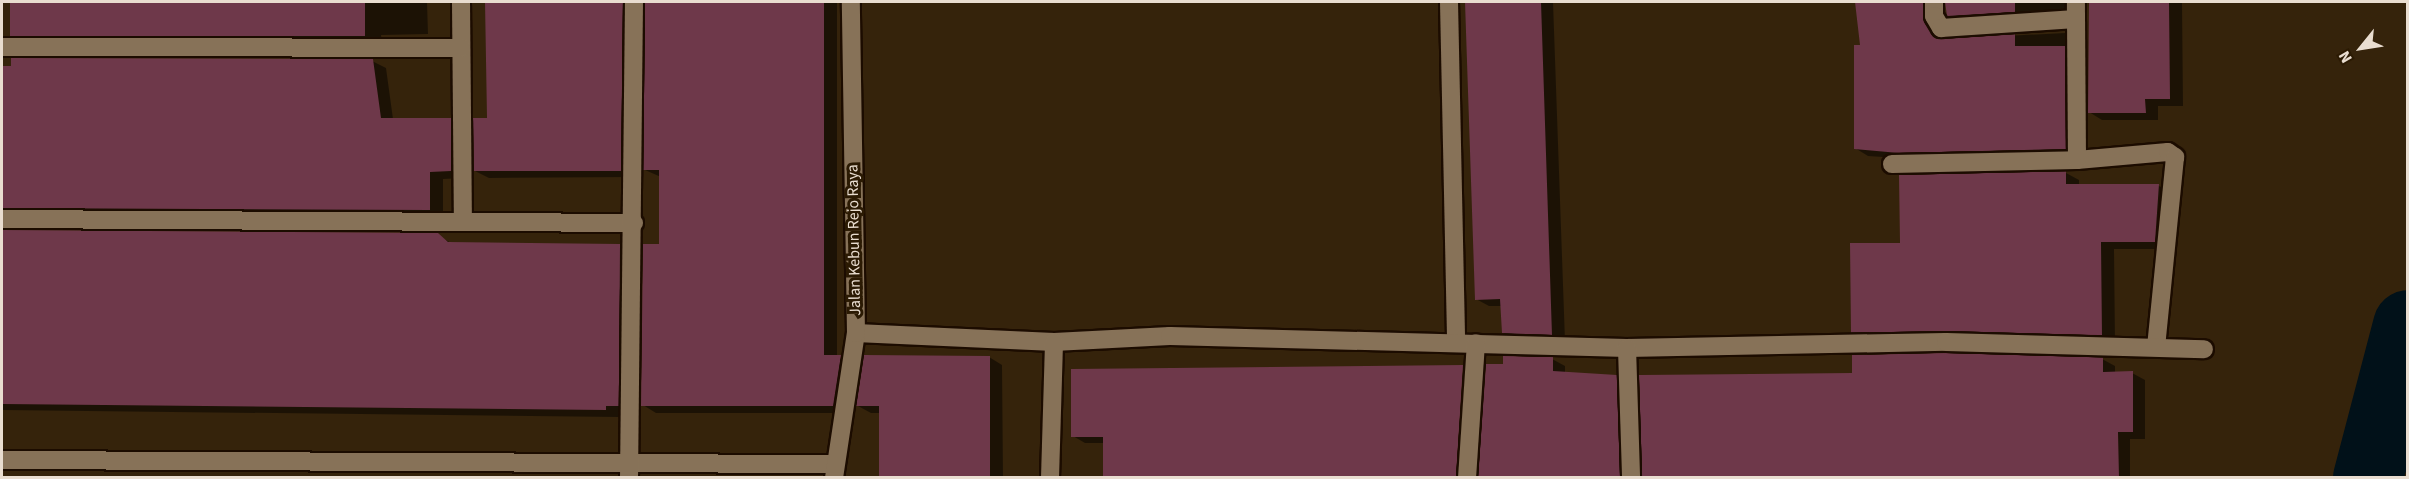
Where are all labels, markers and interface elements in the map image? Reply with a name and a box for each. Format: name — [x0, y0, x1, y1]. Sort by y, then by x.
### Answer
north arrow — [2331, 18, 2391, 78]
text: N — [2333, 47, 2358, 67]
street label: Jalan Kebun Rejo Raya — [843, 164, 865, 316]

